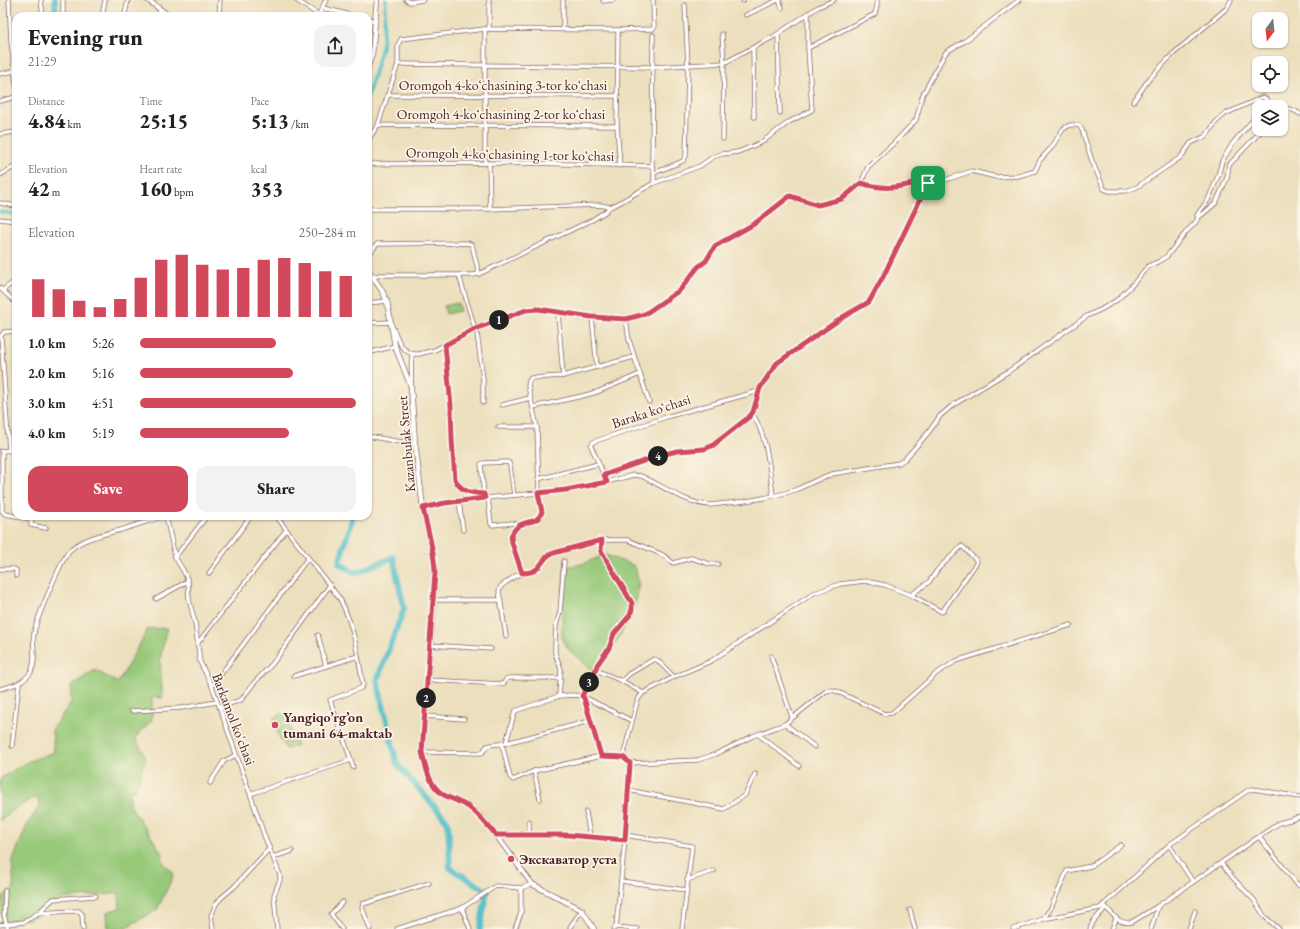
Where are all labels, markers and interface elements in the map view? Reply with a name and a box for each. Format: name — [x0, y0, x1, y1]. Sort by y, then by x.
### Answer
north arrow — [1252, 12, 1288, 48]
map controls — [1252, 12, 1288, 136]
text: Evening run — [28, 23, 143, 52]
button: share — [314, 25, 356, 67]
text: 21:29 — [28, 53, 56, 70]
button: locate — [1252, 56, 1288, 92]
street label: Oromgoh 4-koʻchasining 3-tor koʻchasi — [399, 76, 608, 94]
text: Distance — [28, 94, 65, 108]
text: Time — [139, 94, 162, 108]
text: Pace — [251, 94, 269, 108]
button: layers — [1252, 100, 1288, 136]
street label: Oromgoh 4-koʻchasining 2-tor koʻchasi — [397, 105, 606, 123]
text: 4.84 — [28, 108, 65, 134]
text: 25:15 — [139, 108, 188, 134]
text: 5:13 — [251, 108, 289, 134]
text: km — [65, 117, 81, 131]
text: /km — [289, 117, 309, 131]
street label: Oromgoh 4-koʻchasining 1-tor koʻchasi — [406, 143, 615, 165]
text: Elevation — [28, 162, 68, 176]
text: Heart rate — [139, 162, 182, 176]
text: kcal — [251, 162, 267, 176]
pin — [911, 166, 945, 200]
icon: arrive — [917, 172, 939, 194]
text: 42 — [28, 176, 50, 202]
text: 160 — [139, 176, 172, 202]
text: 353 — [251, 176, 283, 202]
text: m — [50, 185, 60, 199]
text: bpm — [172, 185, 194, 199]
text: Elevation — [28, 224, 75, 241]
text: 250–284 m — [299, 224, 356, 241]
pin: 1 — [489, 310, 509, 330]
text: 1 — [496, 313, 502, 327]
text: 1.0 km — [28, 335, 66, 352]
text: 5:26 — [92, 335, 114, 352]
text: 2.0 km — [28, 365, 66, 382]
text: 5:16 — [92, 365, 114, 382]
street label: Baraka koʻchasi — [609, 390, 693, 432]
street label: Kazanbulak Street — [393, 394, 419, 493]
text: 3.0 km — [28, 395, 66, 412]
text: 4:51 — [92, 395, 114, 412]
text: 4.0 km — [28, 425, 66, 442]
text: 5:19 — [92, 425, 114, 442]
pin: 4 — [648, 446, 668, 466]
text: 4 — [655, 449, 661, 463]
button: Save — [28, 466, 188, 512]
button: Share — [196, 466, 356, 512]
street label: Barkamol ko'chasi — [208, 670, 260, 768]
pin: 3 — [579, 672, 599, 692]
text: 3 — [586, 675, 592, 689]
pin: 2 — [416, 688, 436, 708]
text: 2 — [423, 691, 429, 705]
place label: Yangiqo’rg’on tumani 64-maktab — [283, 708, 392, 742]
marker: Yangiqo’rg’on tumani 64-maktab — [270, 720, 280, 730]
place label: Экскаватор уста — [519, 850, 618, 868]
marker: Экскаватор уста — [506, 854, 516, 864]

